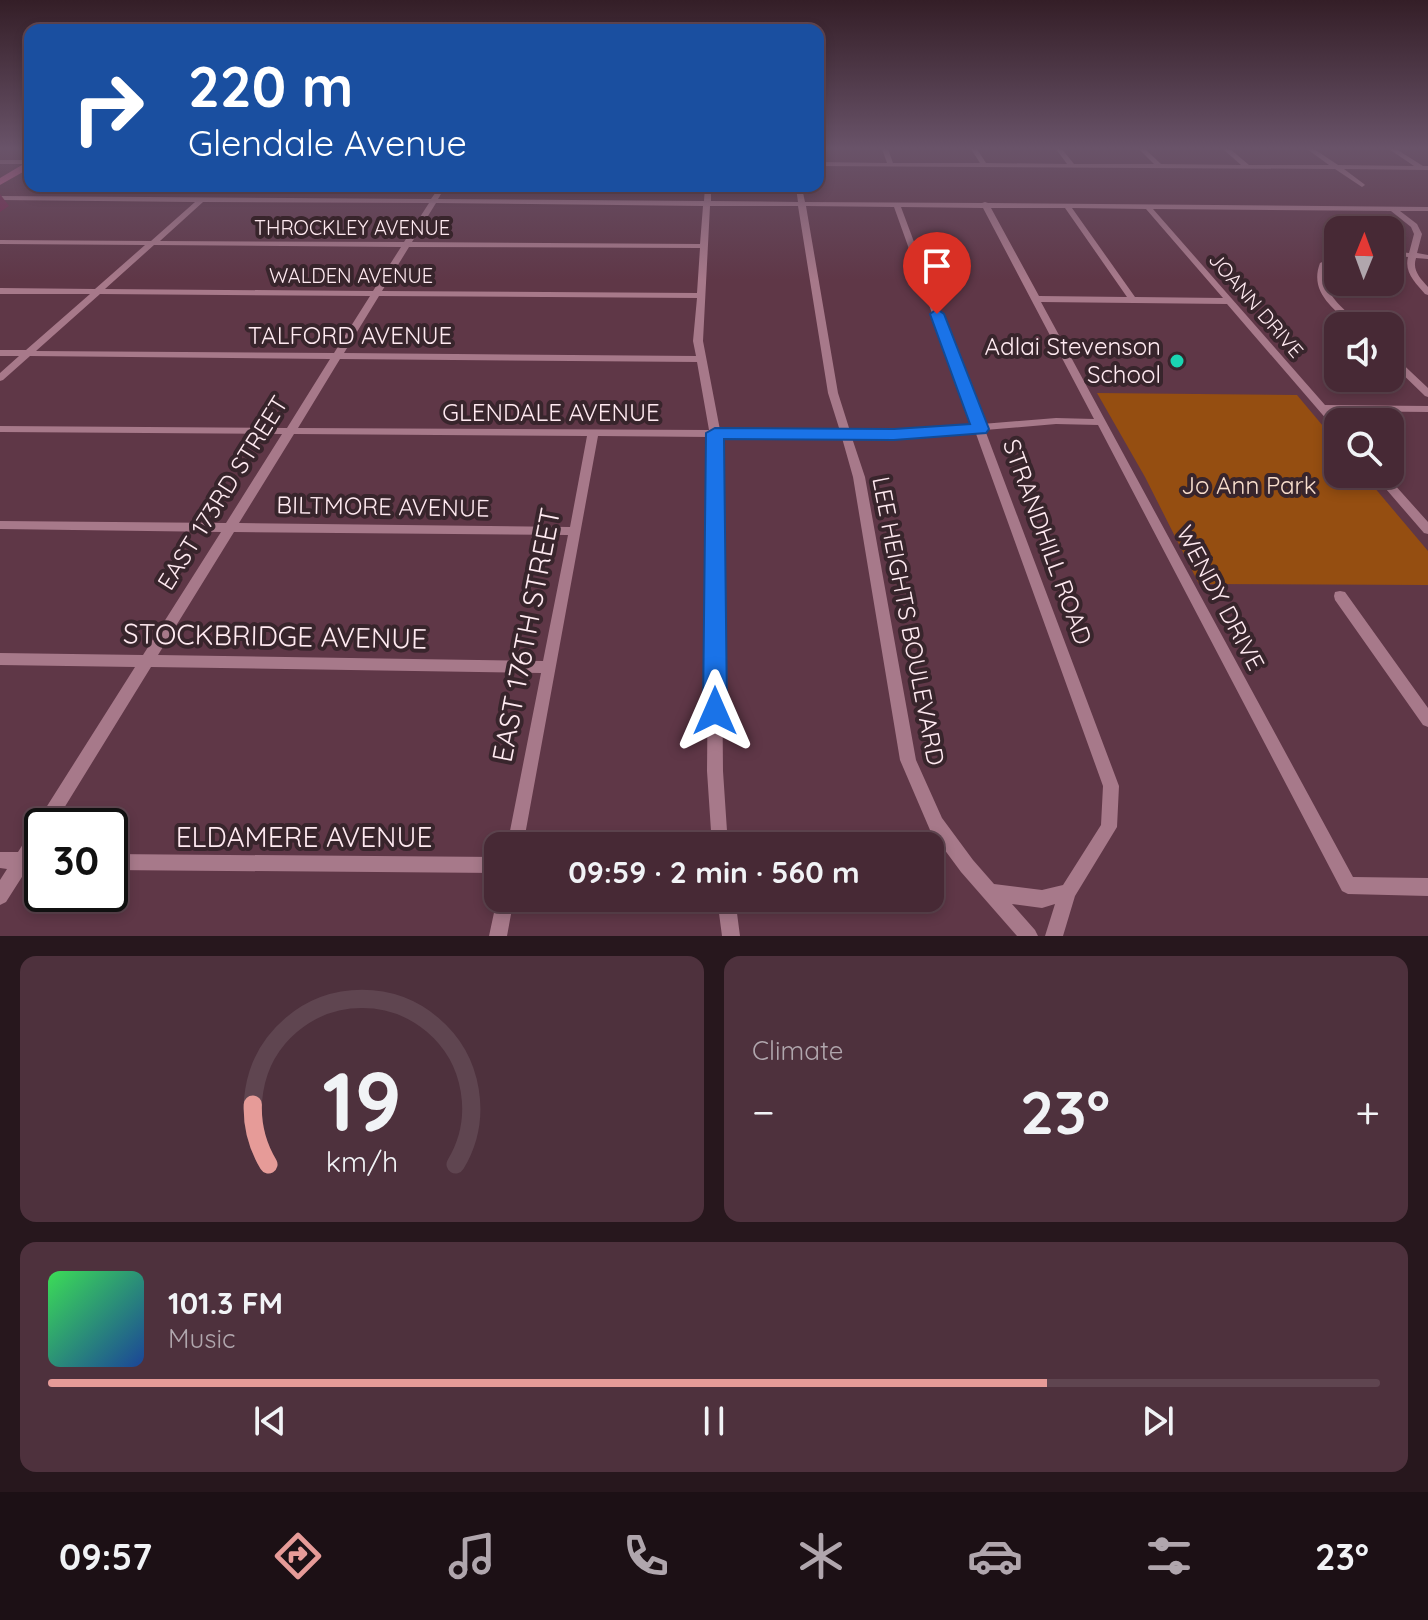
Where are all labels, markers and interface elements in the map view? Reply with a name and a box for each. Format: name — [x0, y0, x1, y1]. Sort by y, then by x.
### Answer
text: 220 m — [188, 51, 353, 121]
icon: right — [56, 56, 160, 160]
text: Glendale Avenue — [188, 120, 467, 165]
street label: THROCKLEY AVENUE — [254, 215, 450, 240]
north arrow — [1324, 216, 1404, 296]
map controls — [1324, 216, 1404, 488]
pin — [903, 232, 971, 314]
icon: arrive — [915, 244, 959, 288]
street label: JOANN DRIVE — [1204, 247, 1309, 363]
street label: WALDEN AVENUE — [269, 263, 433, 288]
button: sound — [1324, 312, 1404, 392]
street label: TALFORD AVENUE — [248, 320, 452, 350]
place label: Adlai Stevenson School — [985, 331, 1161, 389]
marker: Adlai Stevenson School — [1168, 352, 1186, 370]
street label: EAST 173RD STREET — [150, 390, 294, 595]
street label: GLENDALE AVENUE — [442, 397, 660, 427]
button: search — [1324, 408, 1404, 488]
street label: STRANDHILL ROAD — [997, 435, 1099, 649]
park label: Jo Ann Park — [1181, 470, 1317, 500]
street label: LEE HEIGHTS BOULEVARD — [866, 474, 952, 768]
street label: BILTMORE AVENUE — [276, 489, 490, 523]
street label: EAST 176TH STREET — [484, 505, 567, 765]
street label: WENDY DRIVE — [1170, 520, 1272, 675]
street label: STOCKBRIDGE AVENUE — [123, 615, 427, 656]
position arrow — [673, 669, 757, 753]
speed limit sign: 30 — [24, 808, 128, 912]
street label: ELDAMERE AVENUE — [176, 819, 432, 854]
text: 09:59 · 2 min · 560 m — [568, 853, 860, 891]
text: Climate — [752, 1034, 843, 1067]
text: 19 — [322, 1048, 402, 1152]
text: 23° — [1020, 1074, 1110, 1149]
text: − — [752, 1084, 775, 1139]
text: + — [1355, 1084, 1380, 1139]
text: km/h — [326, 1143, 398, 1179]
text: 101.3 FM — [168, 1284, 283, 1322]
text: Music — [168, 1322, 236, 1355]
icon: previous — [248, 1399, 292, 1443]
icon: pause — [692, 1399, 736, 1443]
icon: next — [1136, 1399, 1180, 1443]
icon: directions — [270, 1528, 326, 1584]
icon: music — [444, 1528, 500, 1584]
icon: phone — [618, 1528, 674, 1584]
icon: climate — [793, 1528, 849, 1584]
icon: car — [967, 1528, 1023, 1584]
icon: filters — [1141, 1528, 1197, 1584]
text: 09:57 — [59, 1534, 152, 1579]
text: 23° — [1315, 1534, 1369, 1579]

